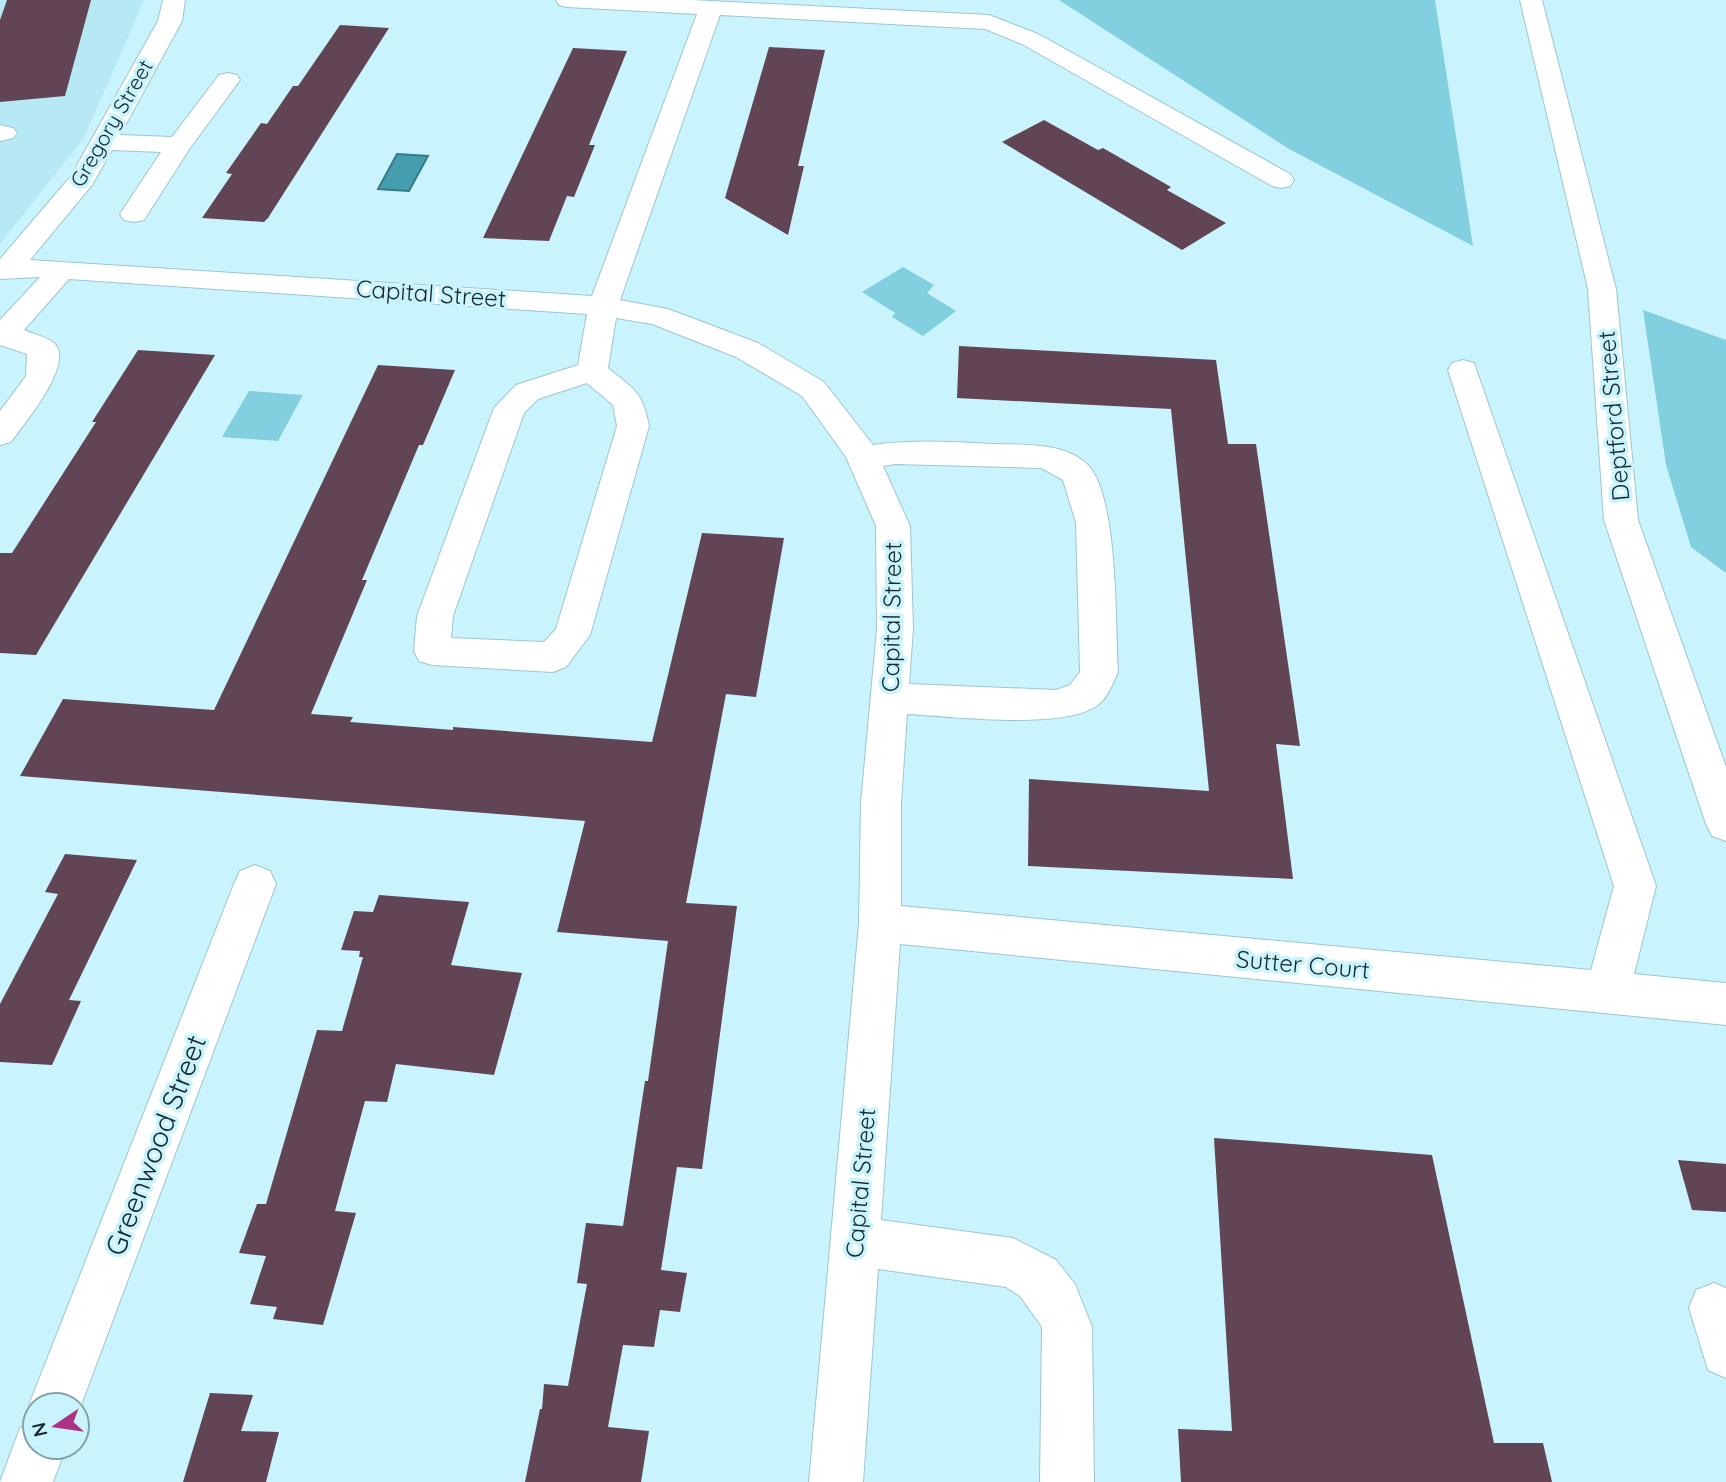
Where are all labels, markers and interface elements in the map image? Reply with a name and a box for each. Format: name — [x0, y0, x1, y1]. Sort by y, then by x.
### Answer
street label: Gregory Street — [64, 55, 158, 191]
street label: Capital Street — [355, 273, 507, 313]
street label: Deptford Street — [1591, 330, 1635, 502]
street label: Capital Street — [875, 542, 907, 692]
street label: Sutter Court — [1235, 943, 1371, 985]
street label: Greenwood Street — [97, 1030, 213, 1260]
street label: Capital Street — [839, 1107, 881, 1259]
north arrow — [21, 1391, 91, 1461]
text: N — [26, 1420, 53, 1439]

